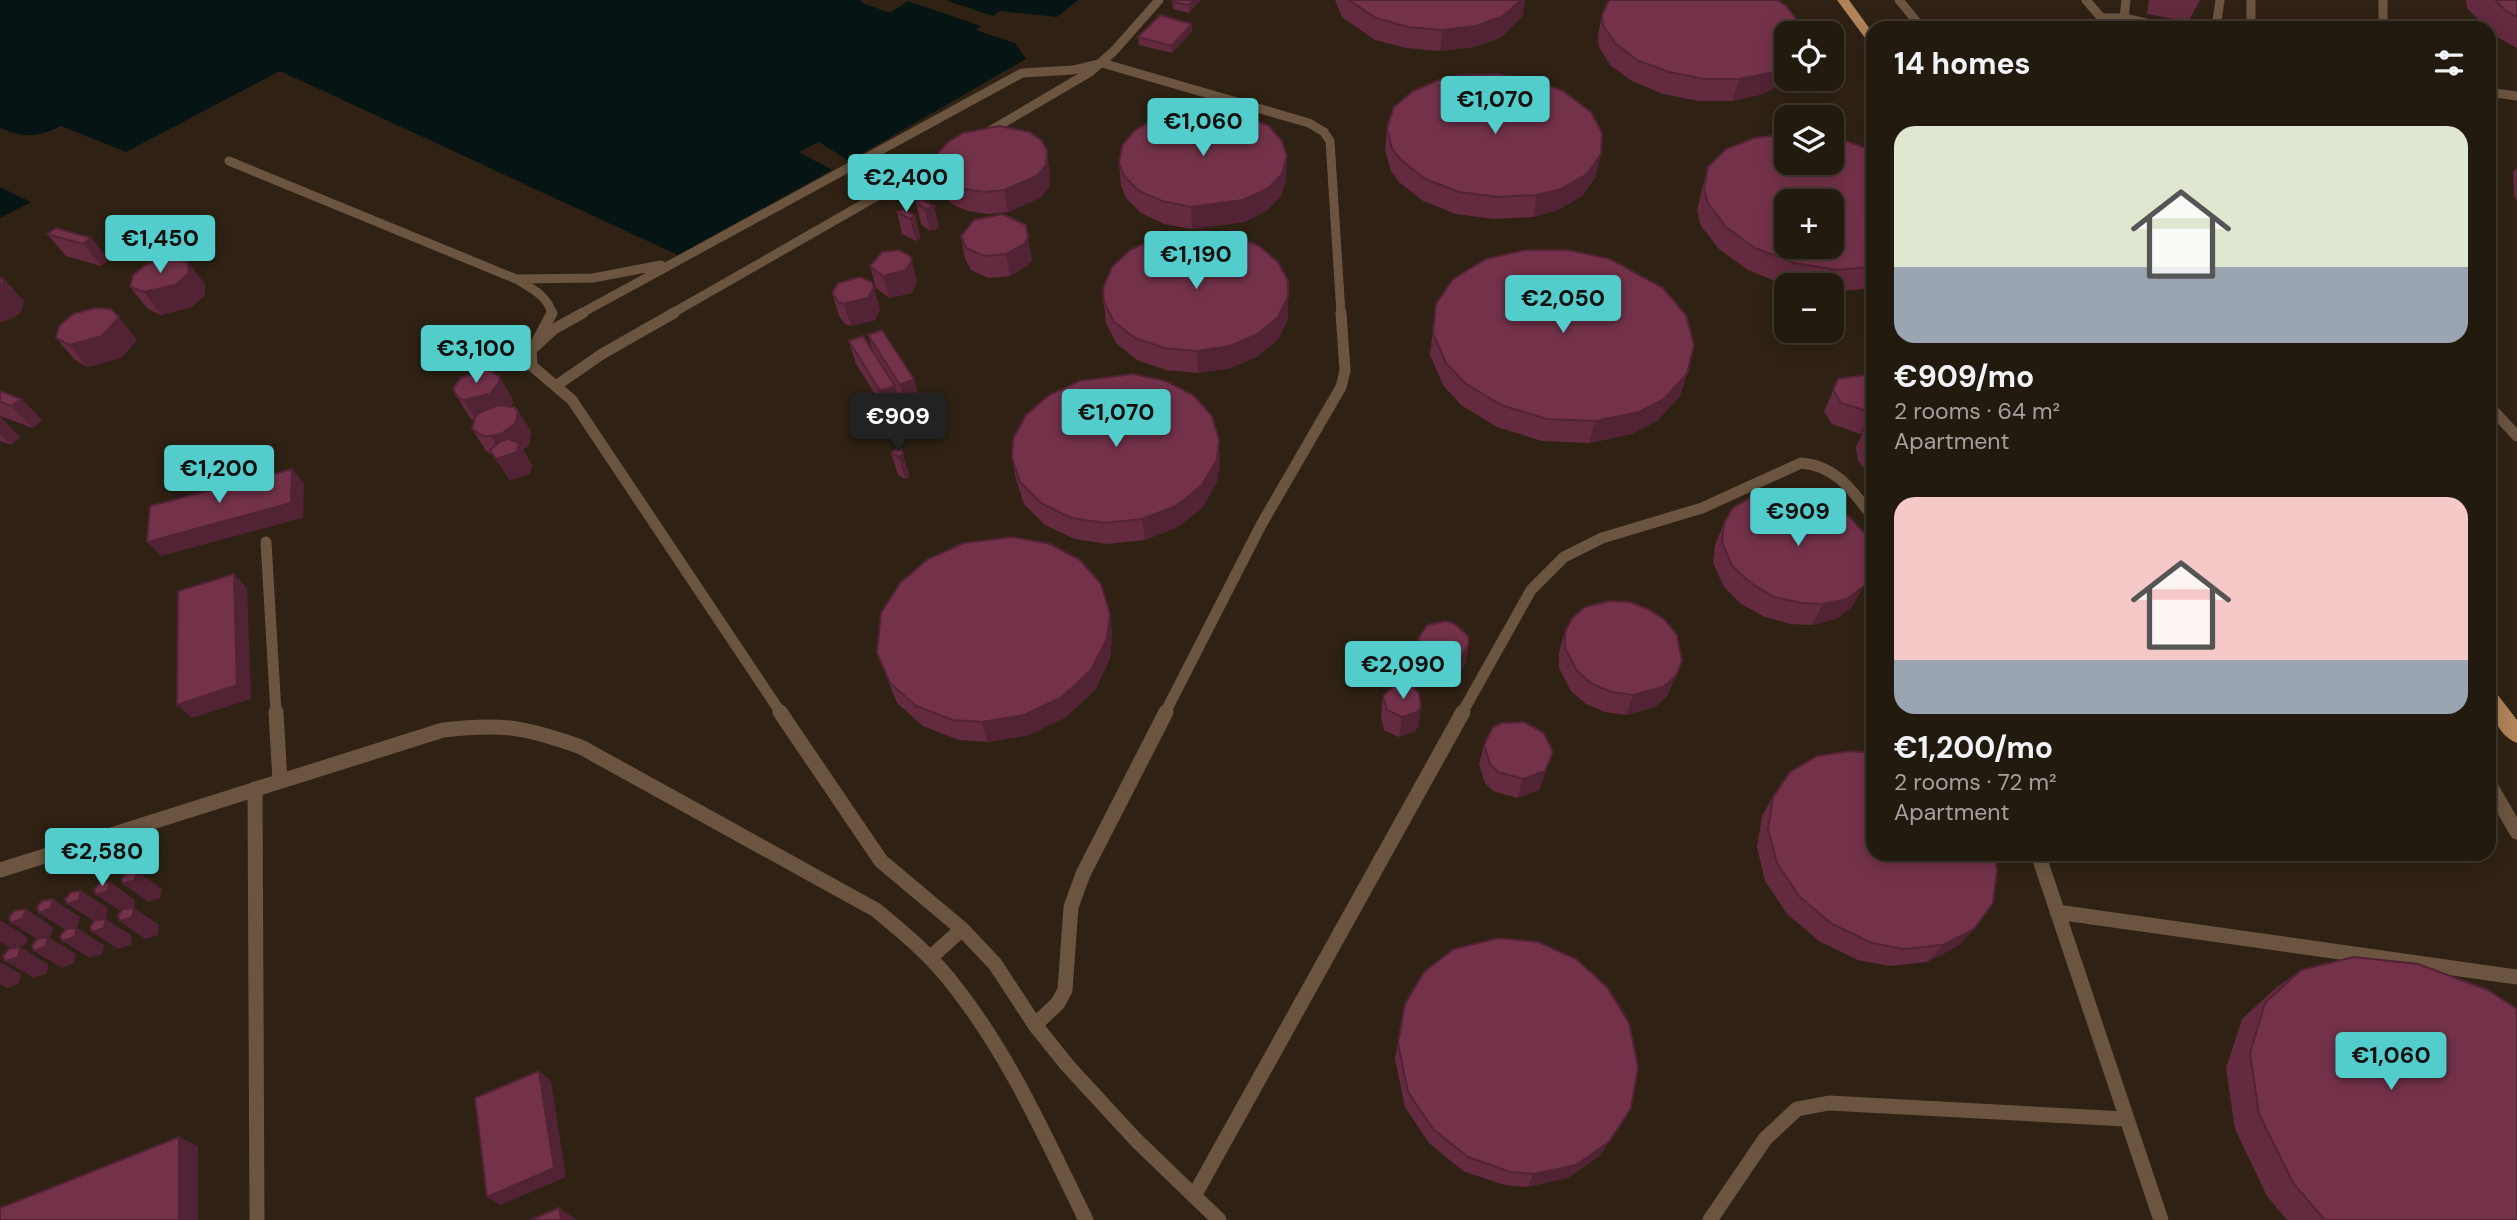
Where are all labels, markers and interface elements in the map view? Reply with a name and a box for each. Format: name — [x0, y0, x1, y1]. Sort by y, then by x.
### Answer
map controls — [1774, 21, 1844, 343]
button: locate — [1774, 21, 1844, 91]
text: 14 homes — [1894, 44, 2031, 83]
icon: filters — [2430, 44, 2468, 82]
pin: €1,070 — [1438, 76, 1552, 136]
text: €1,070 — [1457, 84, 1533, 114]
pin: €1,060 — [1146, 99, 1260, 158]
button: layers — [1774, 105, 1844, 175]
text: €1,060 — [1163, 106, 1243, 136]
pin: €2,400 — [849, 154, 963, 214]
text: €2,400 — [864, 162, 948, 192]
icon: home — [2118, 171, 2244, 297]
button: + — [1774, 189, 1844, 259]
pin: €1,450 — [103, 216, 217, 275]
text: €1,450 — [121, 223, 199, 253]
pin: €1,190 — [1139, 232, 1253, 291]
text: €1,190 — [1160, 239, 1232, 269]
button: − — [1774, 273, 1844, 343]
pin: €2,050 — [1506, 276, 1620, 335]
text: €2,050 — [1521, 283, 1605, 313]
pin: €3,100 — [419, 326, 533, 385]
text: €3,100 — [437, 333, 515, 363]
text: €909/mo — [1894, 357, 2034, 396]
pin: €1,070 — [1059, 390, 1173, 449]
pin: €909 — [857, 393, 939, 453]
text: 2 rooms · 64 m² — [1894, 396, 2060, 426]
text: €1,070 — [1078, 397, 1154, 427]
text: €909 — [866, 401, 930, 431]
text: Apartment — [1894, 426, 2009, 456]
pin: €1,200 — [162, 446, 276, 505]
text: €1,200 — [180, 453, 258, 483]
pin: €909 — [1757, 489, 1839, 548]
text: €909 — [1766, 496, 1830, 526]
icon: home — [2118, 542, 2244, 668]
pin: €2,090 — [1346, 642, 1460, 701]
text: €2,090 — [1361, 649, 1445, 679]
text: €1,200/mo — [1894, 728, 2053, 767]
text: 2 rooms · 72 m² — [1894, 767, 2057, 797]
text: Apartment — [1894, 797, 2009, 827]
pin: €2,580 — [45, 828, 159, 888]
text: €2,580 — [61, 836, 143, 866]
pin: €1,060 — [2334, 1032, 2448, 1092]
text: €1,060 — [2351, 1040, 2431, 1070]

